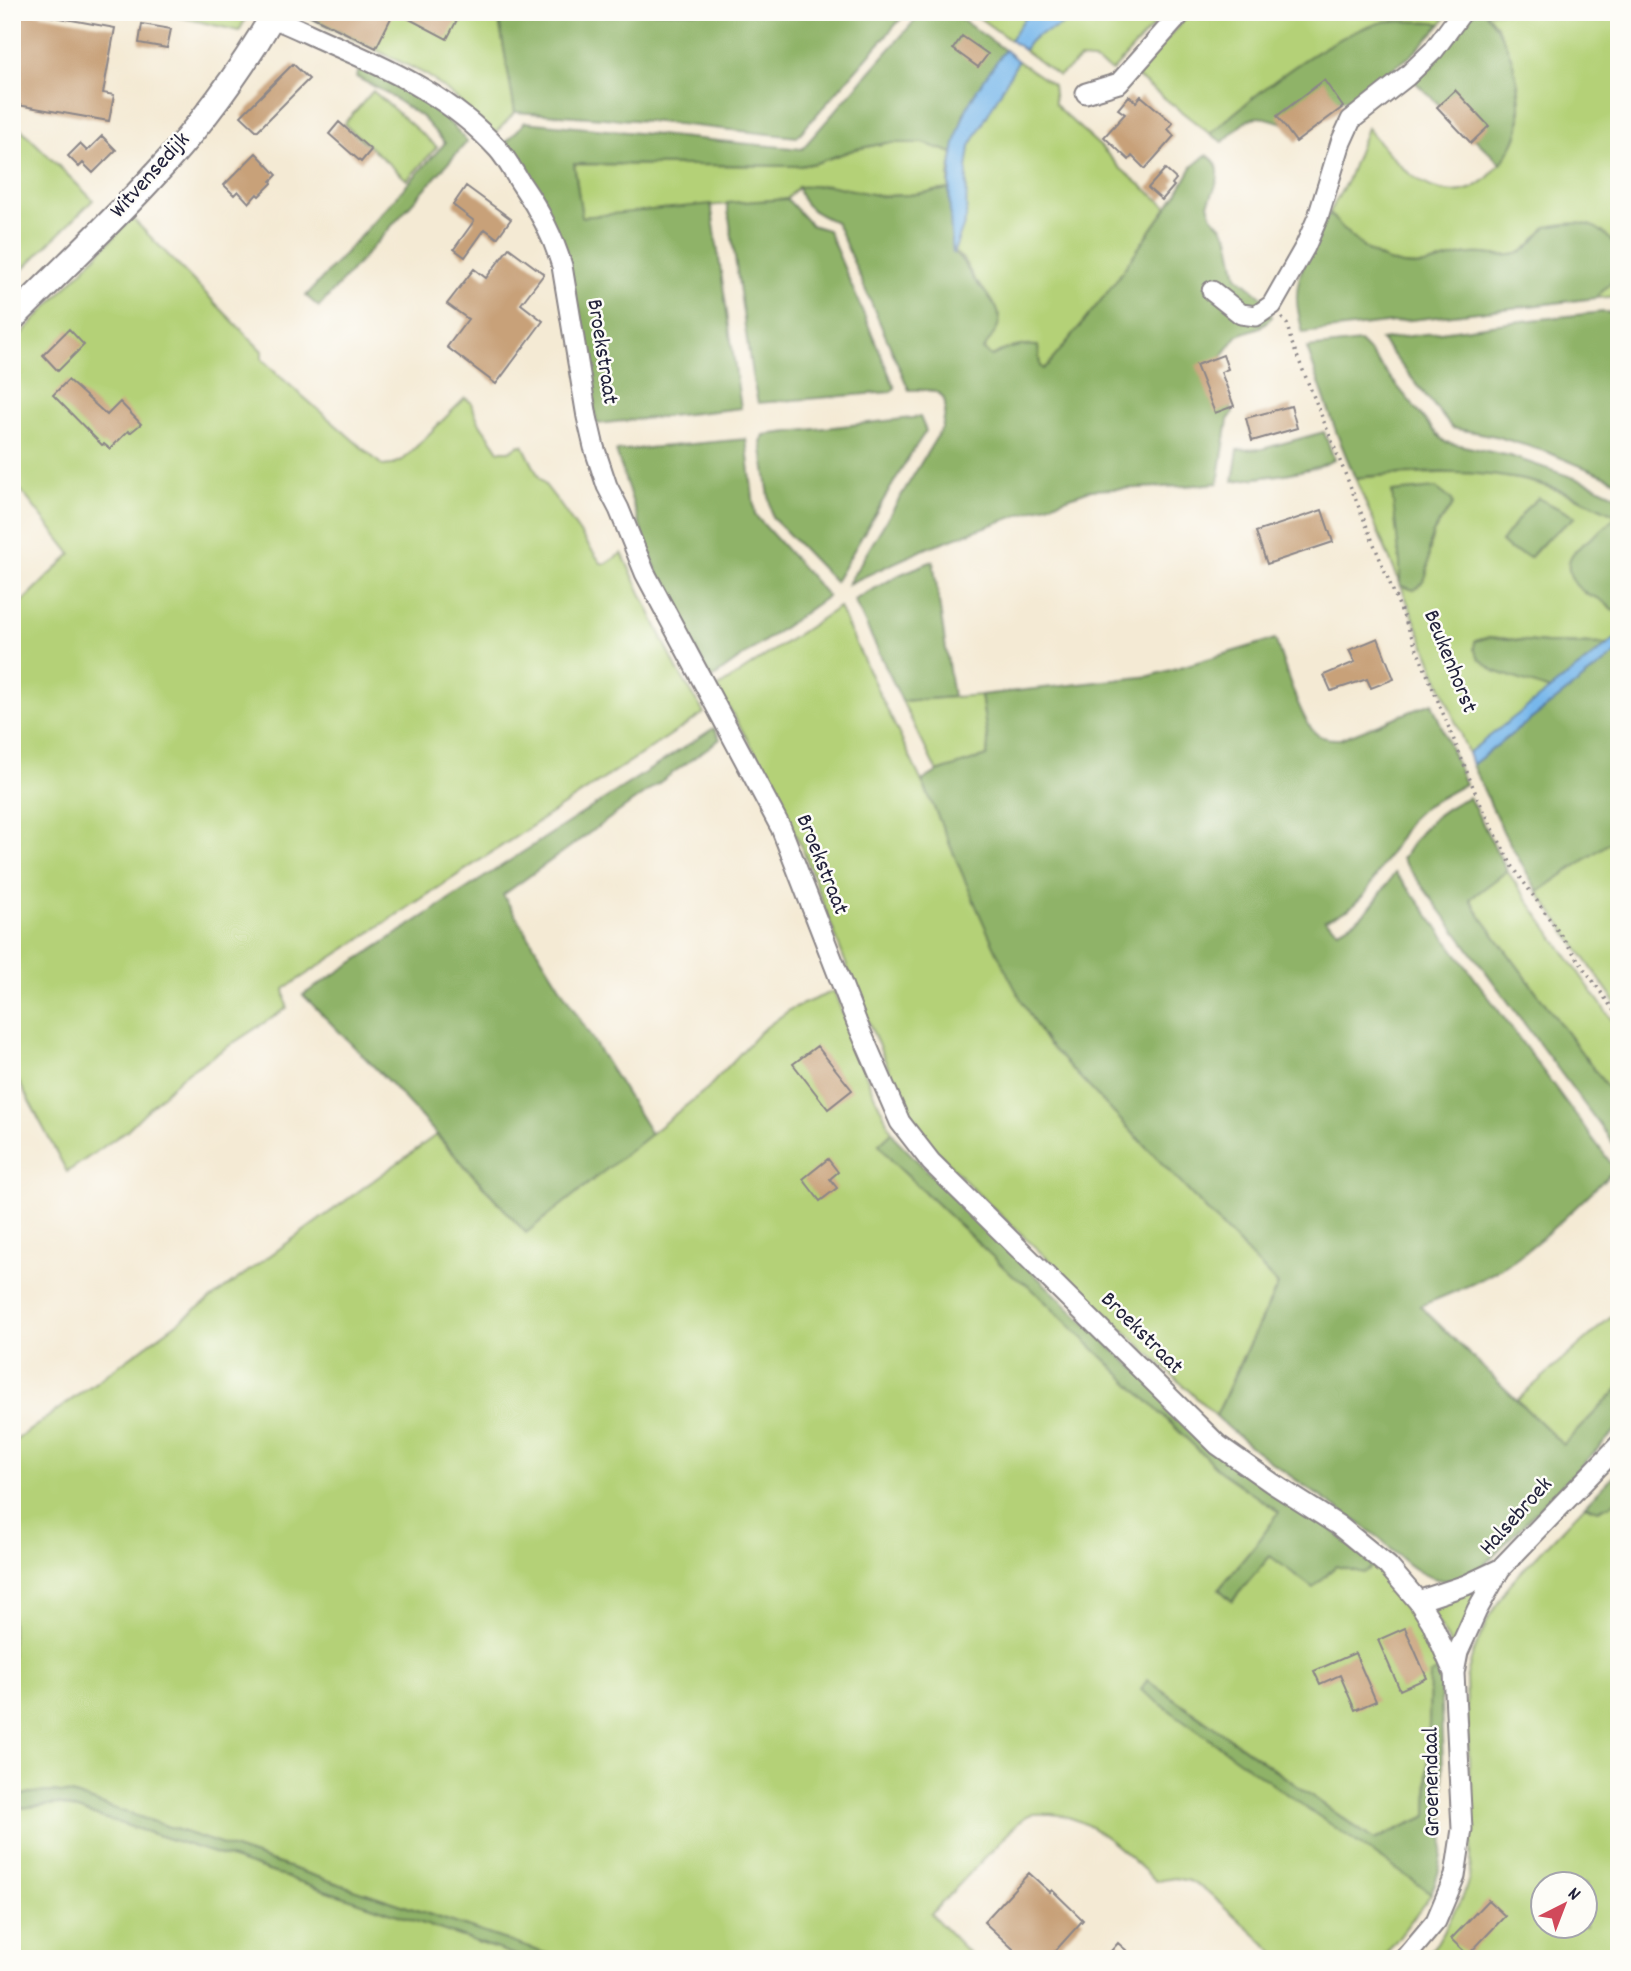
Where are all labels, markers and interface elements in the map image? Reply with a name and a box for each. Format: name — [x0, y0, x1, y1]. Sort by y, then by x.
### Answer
street label: Witvensedijk — [103, 125, 199, 227]
street label: Broekstraat — [576, 297, 626, 407]
street label: Beukenhorst — [1413, 605, 1485, 719]
street label: Broekstraat — [786, 810, 856, 920]
street label: Broekstraat — [1092, 1285, 1190, 1383]
street label: Halsebroek — [1473, 1470, 1561, 1564]
street label: Groenendaal — [1416, 1726, 1450, 1837]
north arrow — [1530, 1870, 1600, 1940]
text: N — [1561, 1882, 1586, 1908]

